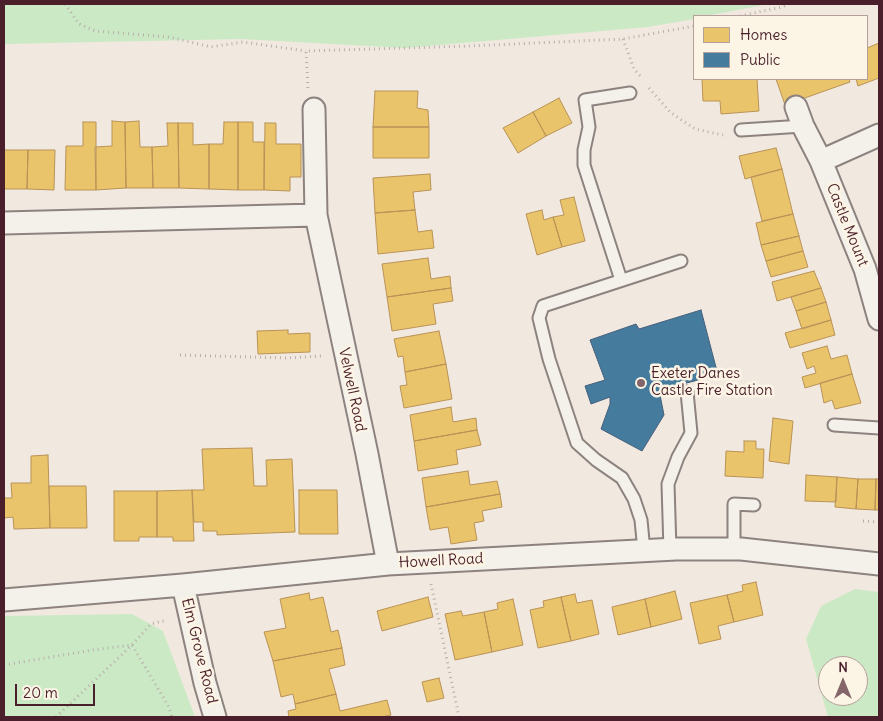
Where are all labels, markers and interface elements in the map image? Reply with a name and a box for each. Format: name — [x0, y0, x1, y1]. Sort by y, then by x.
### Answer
legend — [693, 15, 868, 80]
text: Homes — [740, 25, 787, 44]
text: Public — [740, 50, 780, 69]
street label: Castle Mount — [822, 181, 872, 269]
street label: Velwell Road — [334, 346, 370, 434]
place label: Exeter Danes Castle Fire Station — [651, 365, 773, 400]
marker: Exeter Danes Castle Fire Station — [635, 377, 647, 389]
street label: Howell Road — [398, 550, 484, 572]
street label: Elm Grove Road — [177, 596, 221, 706]
north arrow — [818, 656, 868, 706]
text: N — [838, 658, 848, 676]
scale bar — [18, 674, 98, 706]
text: 20 m — [23, 683, 58, 702]

